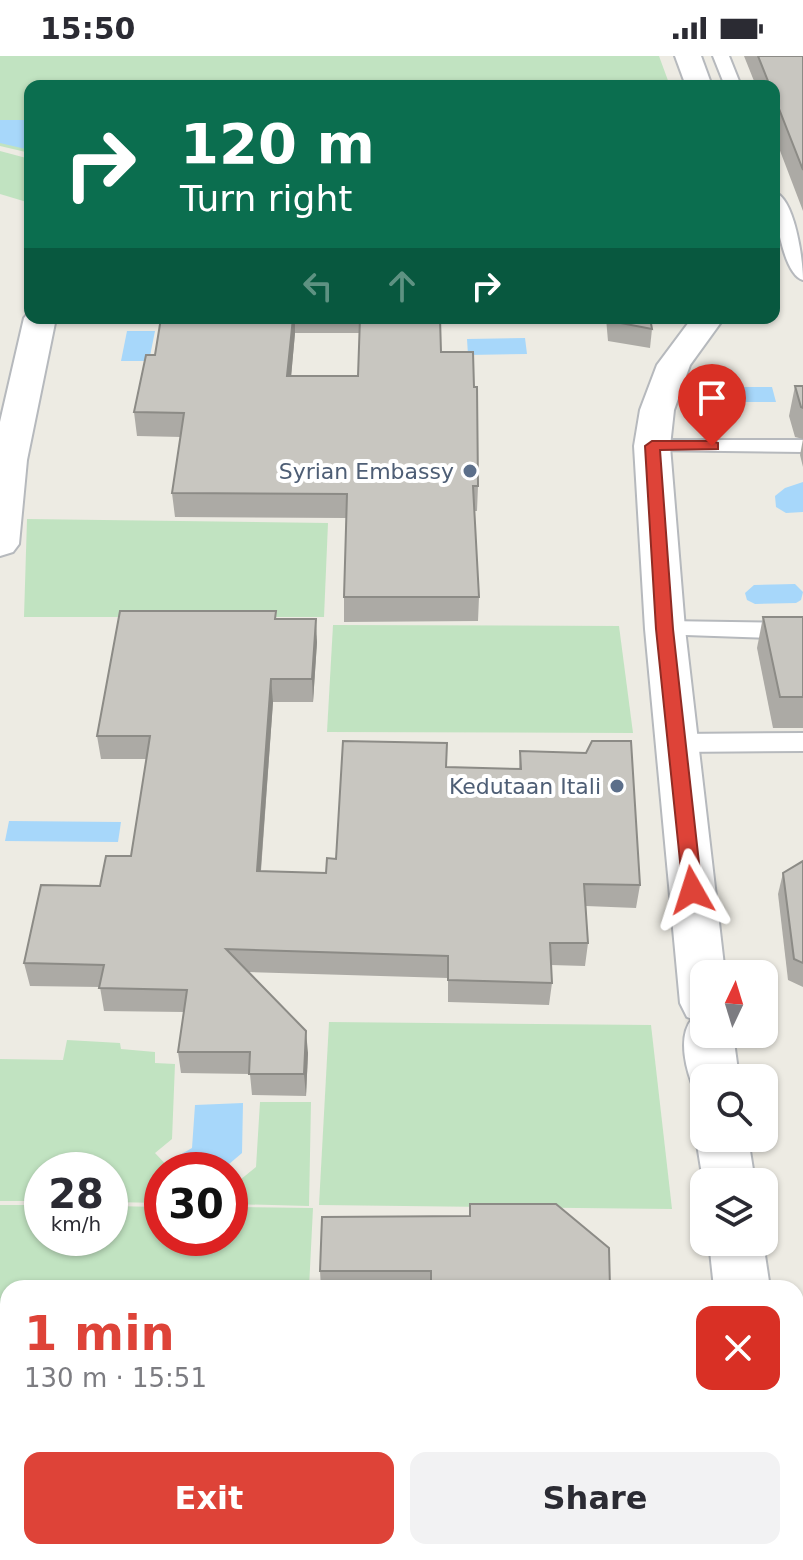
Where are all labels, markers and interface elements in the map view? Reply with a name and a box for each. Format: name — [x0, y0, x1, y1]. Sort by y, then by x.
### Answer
text: 15:50 — [40, 11, 136, 46]
text: 120 m — [180, 111, 375, 176]
icon: right — [48, 112, 152, 216]
text: Turn right — [180, 178, 352, 219]
icon: left — [296, 264, 340, 308]
icon: ahead — [380, 264, 424, 308]
icon: right — [464, 264, 508, 308]
pin — [678, 364, 746, 446]
icon: arrive — [690, 376, 734, 420]
place label: Syrian Embassy — [279, 459, 454, 484]
marker: Syrian Embassy — [461, 462, 479, 480]
place label: Kedutaan Itali — [449, 774, 601, 799]
marker: Kedutaan Itali — [608, 777, 626, 795]
position arrow — [650, 848, 734, 932]
north arrow — [690, 960, 778, 1048]
map controls — [690, 960, 778, 1256]
button: search — [690, 1064, 778, 1152]
speed limit sign: 30 — [144, 1152, 248, 1256]
button: layers — [690, 1168, 778, 1256]
text: 28 — [48, 1171, 104, 1217]
text: km/h — [51, 1212, 101, 1236]
text: 1 min — [24, 1305, 175, 1361]
button: close — [696, 1306, 780, 1390]
text: 130 m · 15:51 — [24, 1363, 207, 1393]
button: Exit — [24, 1452, 394, 1544]
button: Share — [410, 1452, 780, 1544]

